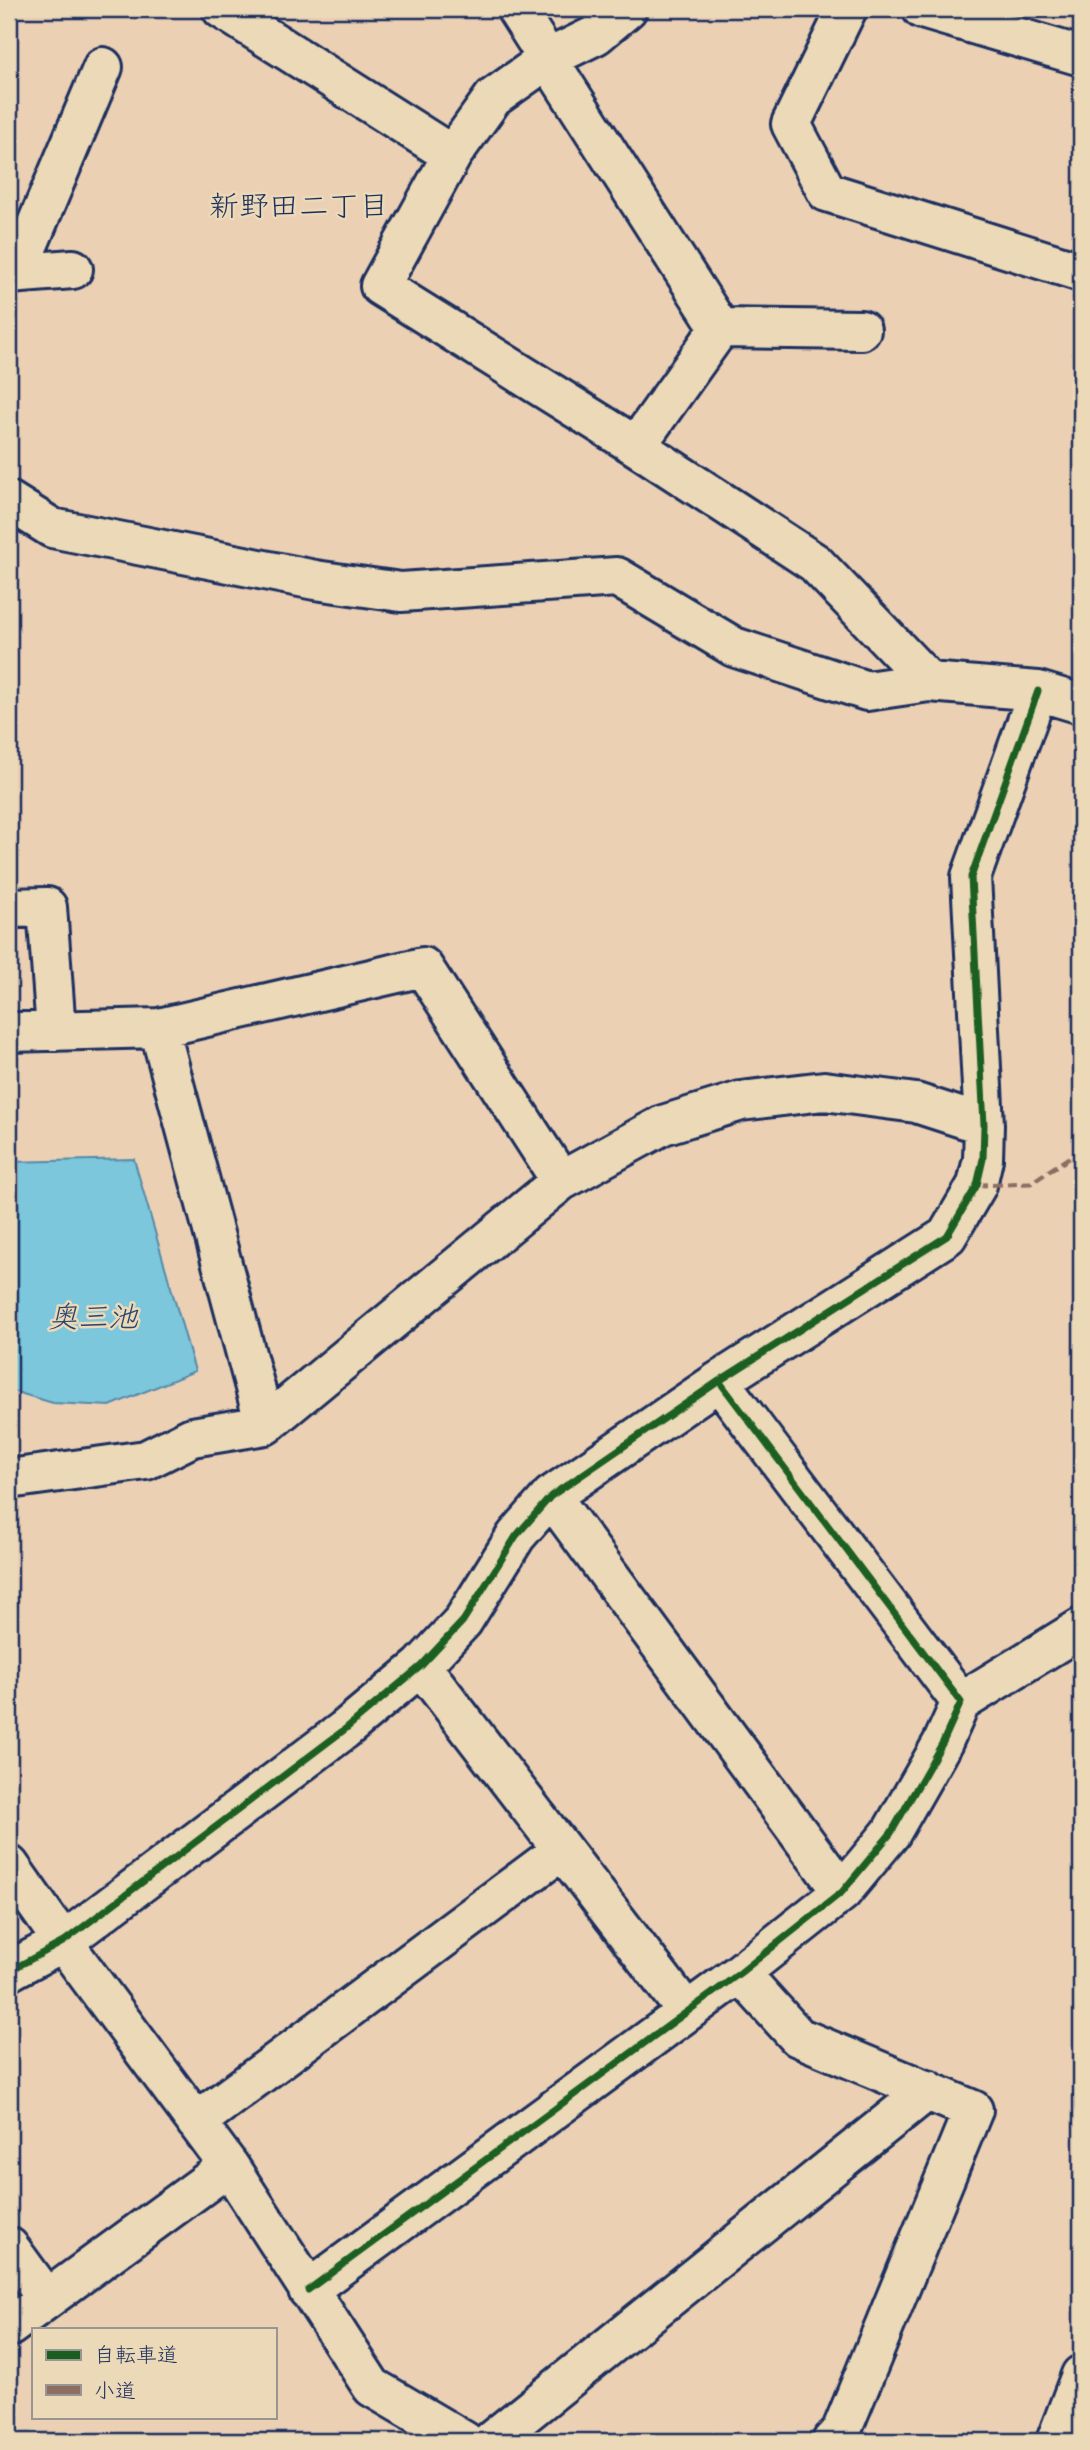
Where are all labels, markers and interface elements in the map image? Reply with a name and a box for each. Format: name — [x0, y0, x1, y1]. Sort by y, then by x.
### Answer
district label: 新野田二丁目 — [209, 187, 389, 231]
water label: 奥三池 — [48, 1298, 139, 1342]
legend — [32, 2328, 276, 2418]
text: 自転車道 — [94, 2342, 178, 2372]
text: 小道 — [94, 2378, 136, 2408]

